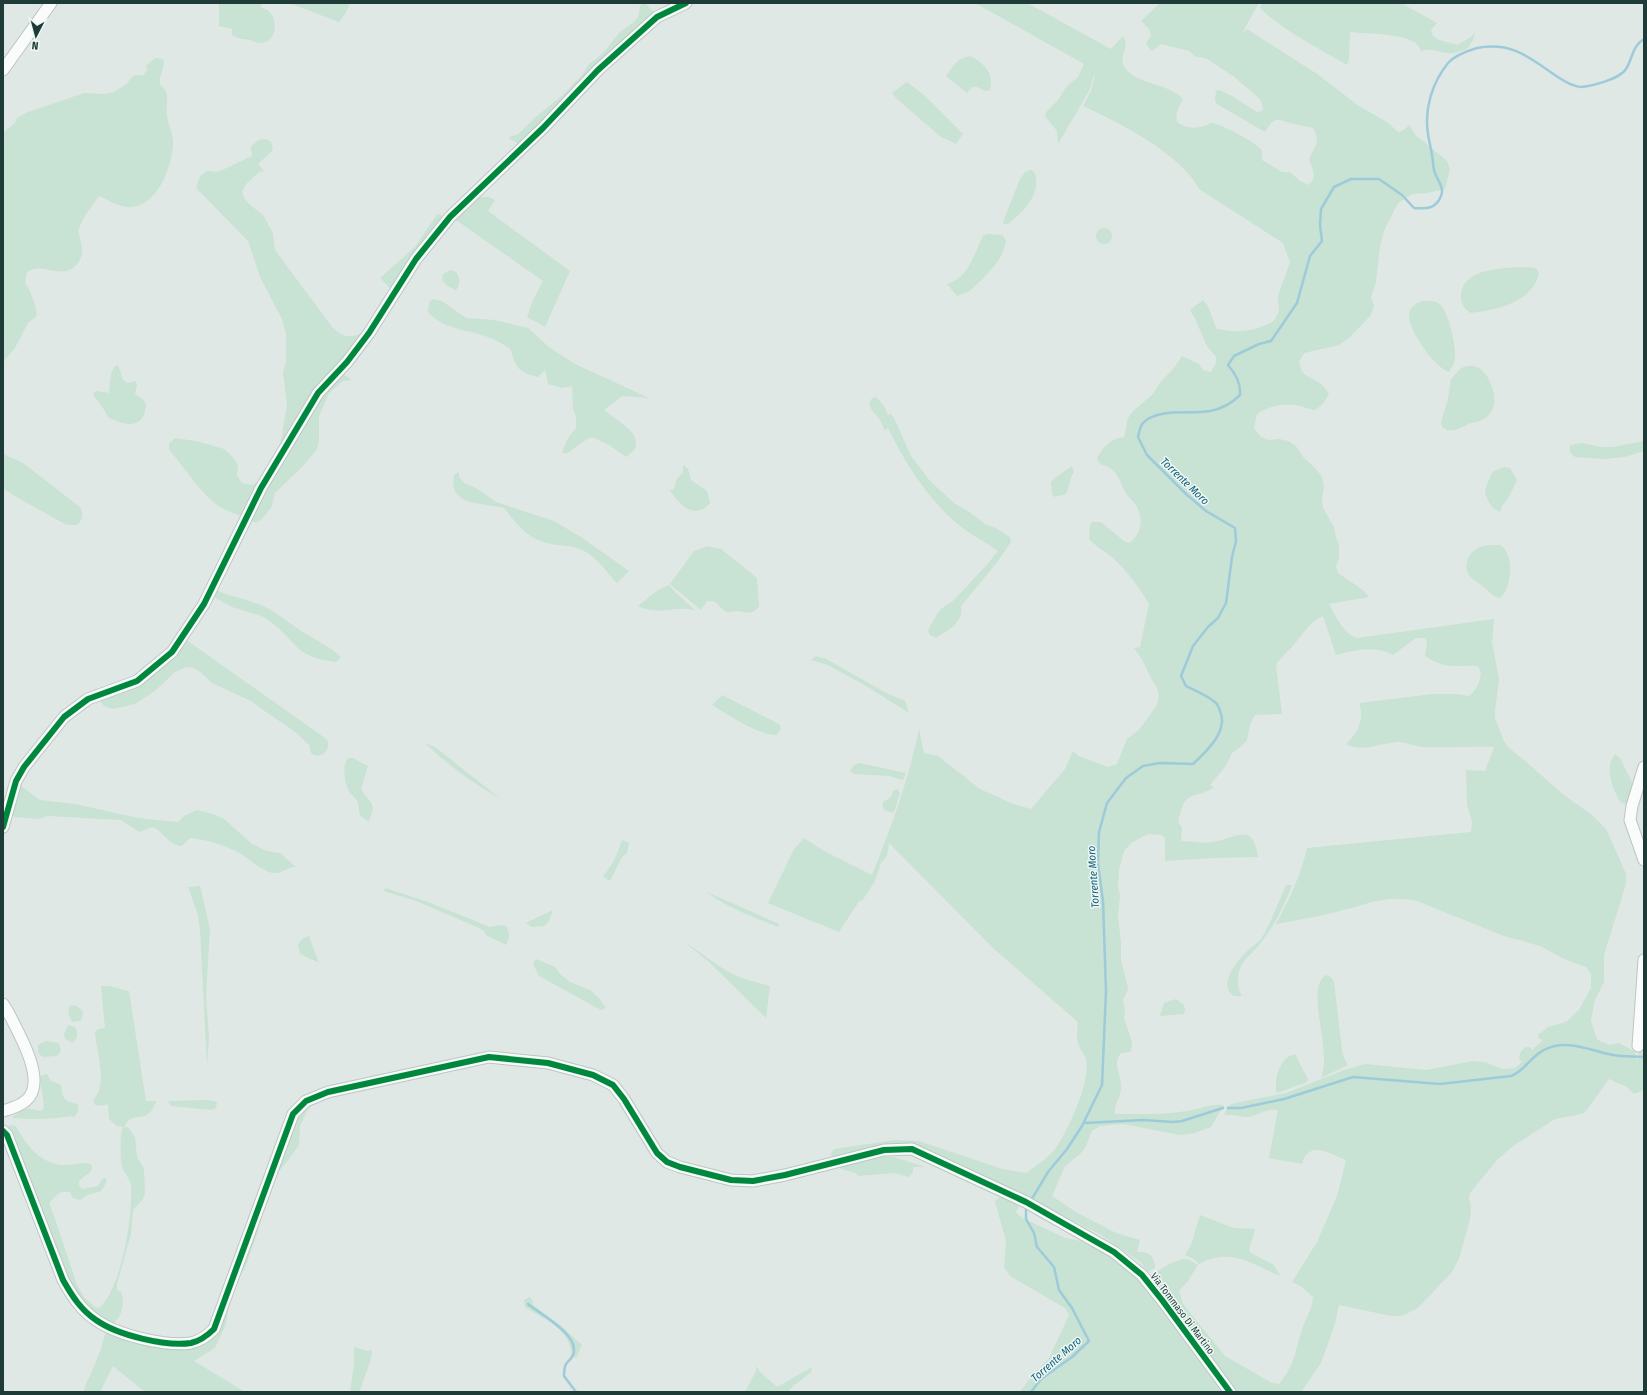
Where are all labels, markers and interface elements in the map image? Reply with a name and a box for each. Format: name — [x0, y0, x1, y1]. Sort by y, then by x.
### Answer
north arrow — [16, 16, 56, 56]
text: N — [31, 39, 39, 52]
water label: Torrente Moro — [1158, 455, 1212, 508]
water label: Torrente Moro — [1085, 845, 1102, 909]
street label: Via Tommaso Di Martino — [1148, 1271, 1217, 1357]
water label: Torrente Moro — [1029, 1334, 1084, 1385]

